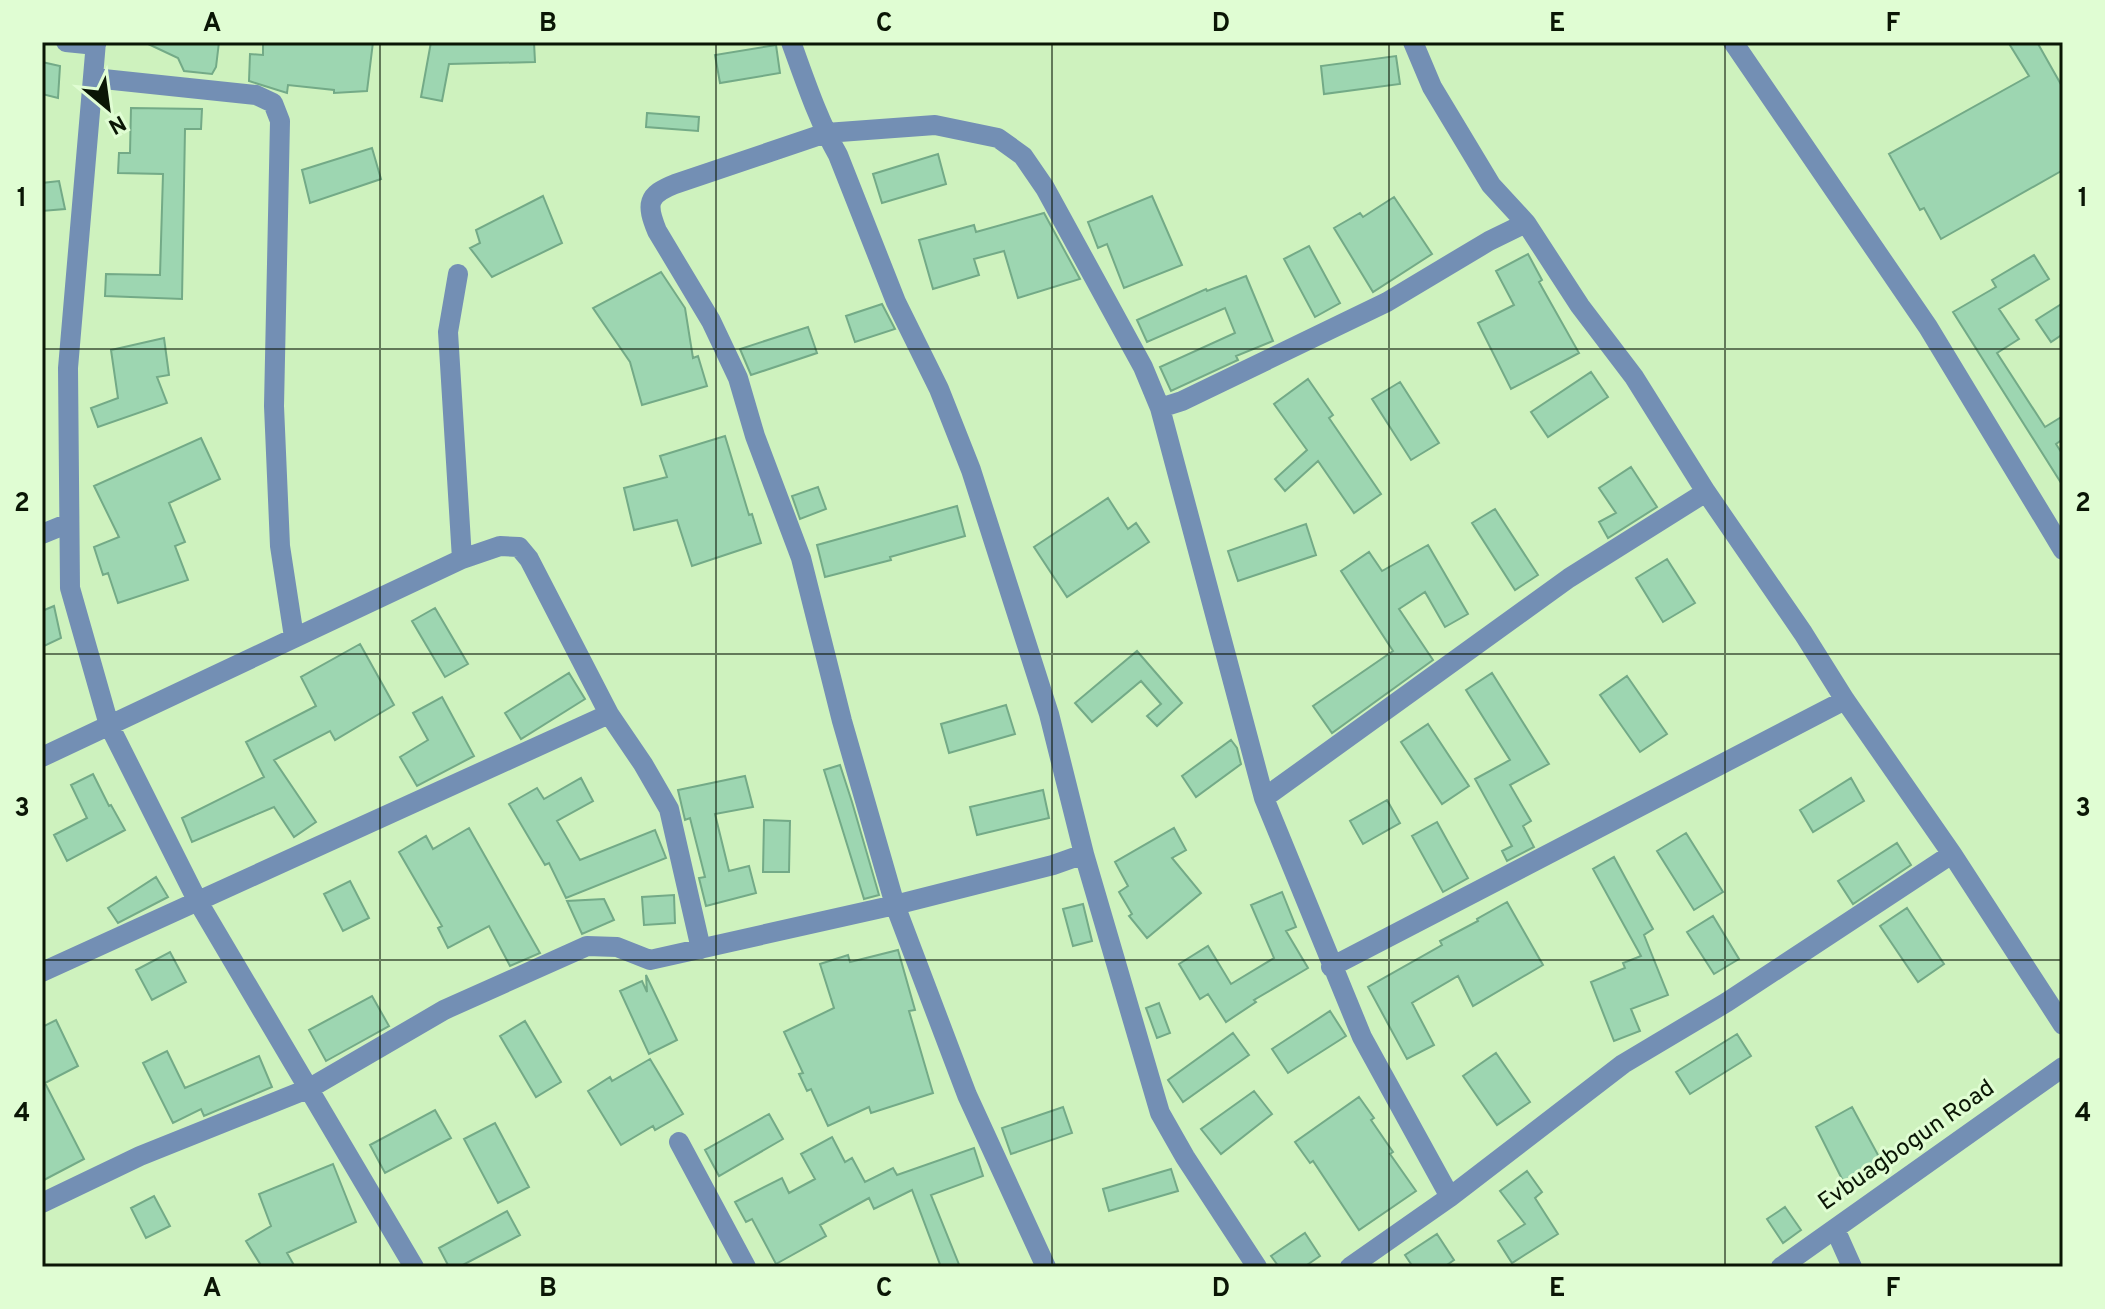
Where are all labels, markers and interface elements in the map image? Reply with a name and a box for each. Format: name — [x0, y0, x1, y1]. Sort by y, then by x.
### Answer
text: A — [203, 8, 221, 41]
text: B — [539, 8, 557, 41]
text: C — [876, 8, 892, 41]
text: D — [1212, 8, 1230, 41]
text: E — [1549, 8, 1565, 41]
text: F — [1886, 8, 1901, 41]
north arrow — [68, 68, 148, 148]
text: N — [103, 108, 130, 139]
text: 1 — [17, 183, 27, 216]
text: 1 — [2078, 183, 2088, 216]
text: 2 — [14, 488, 30, 521]
text: 2 — [2075, 488, 2091, 521]
text: 3 — [14, 793, 30, 826]
text: 3 — [2075, 793, 2091, 826]
street label: Evbuagbogun Road — [1813, 1074, 2001, 1218]
text: 4 — [14, 1098, 30, 1131]
text: 4 — [2075, 1098, 2091, 1131]
text: A — [203, 1273, 221, 1306]
text: B — [539, 1273, 557, 1306]
text: C — [876, 1273, 892, 1306]
text: D — [1212, 1273, 1230, 1306]
text: E — [1549, 1273, 1565, 1306]
text: F — [1886, 1273, 1901, 1306]

